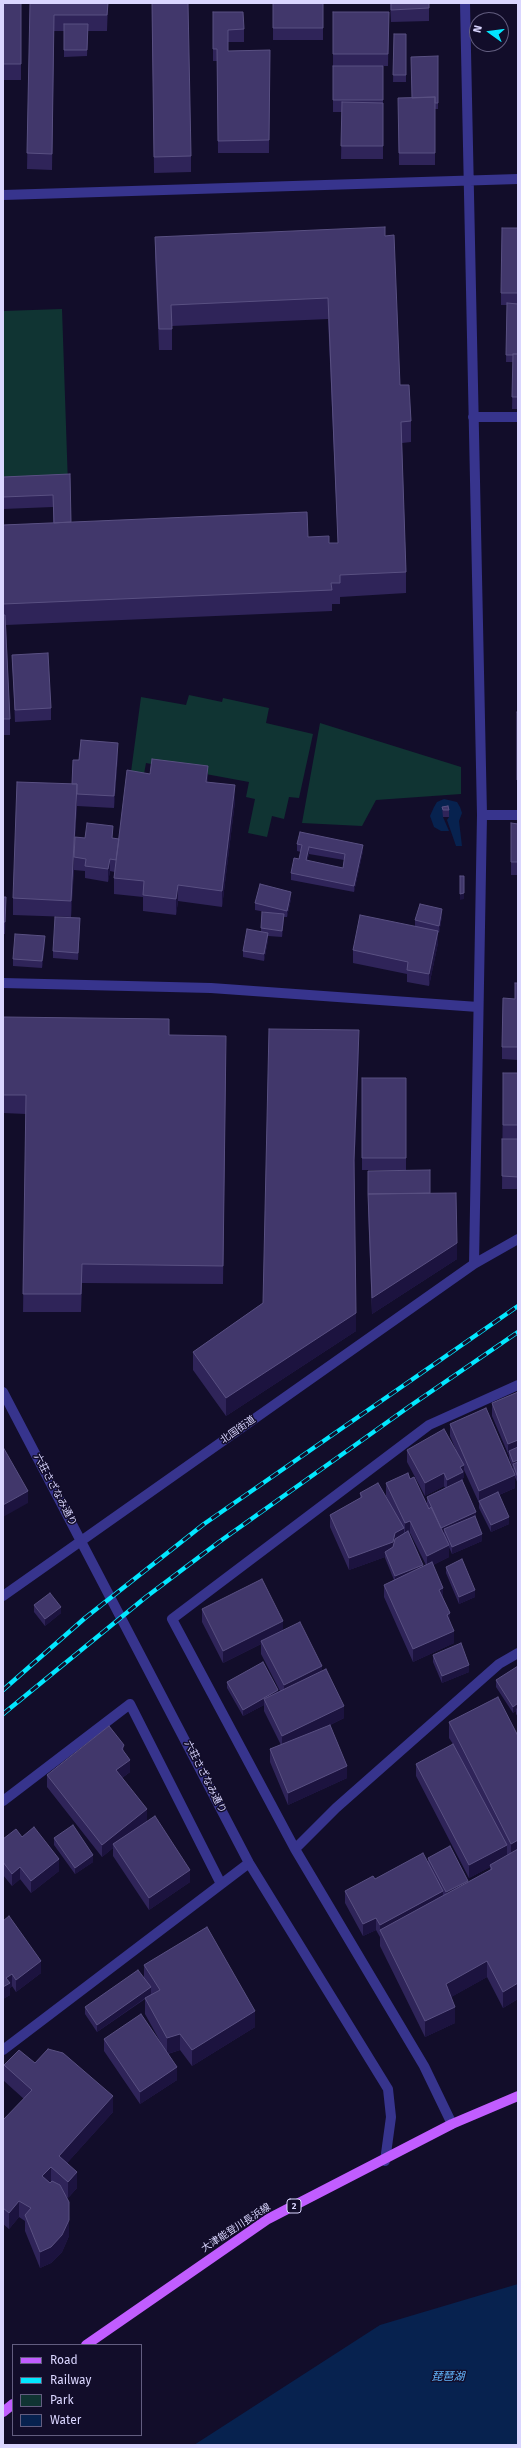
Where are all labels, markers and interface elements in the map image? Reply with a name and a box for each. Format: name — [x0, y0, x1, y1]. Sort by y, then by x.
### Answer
north arrow — [469, 12, 509, 52]
text: N — [471, 24, 485, 34]
street label: 北国街道 — [218, 1414, 258, 1446]
street label: 六荘さざなみ通り — [31, 1452, 79, 1528]
street label: 六荘さざなみ通り — [181, 1739, 229, 1815]
road number: 2 — [287, 2199, 301, 2213]
street label: 大津能登川長浜線 — [199, 2201, 273, 2255]
legend — [12, 2344, 142, 2436]
text: Road — [50, 2353, 78, 2367]
water label: 琵琶湖 — [432, 2370, 464, 2384]
text: Railway — [50, 2373, 91, 2387]
text: Park — [50, 2393, 74, 2407]
text: Water — [50, 2413, 81, 2427]

